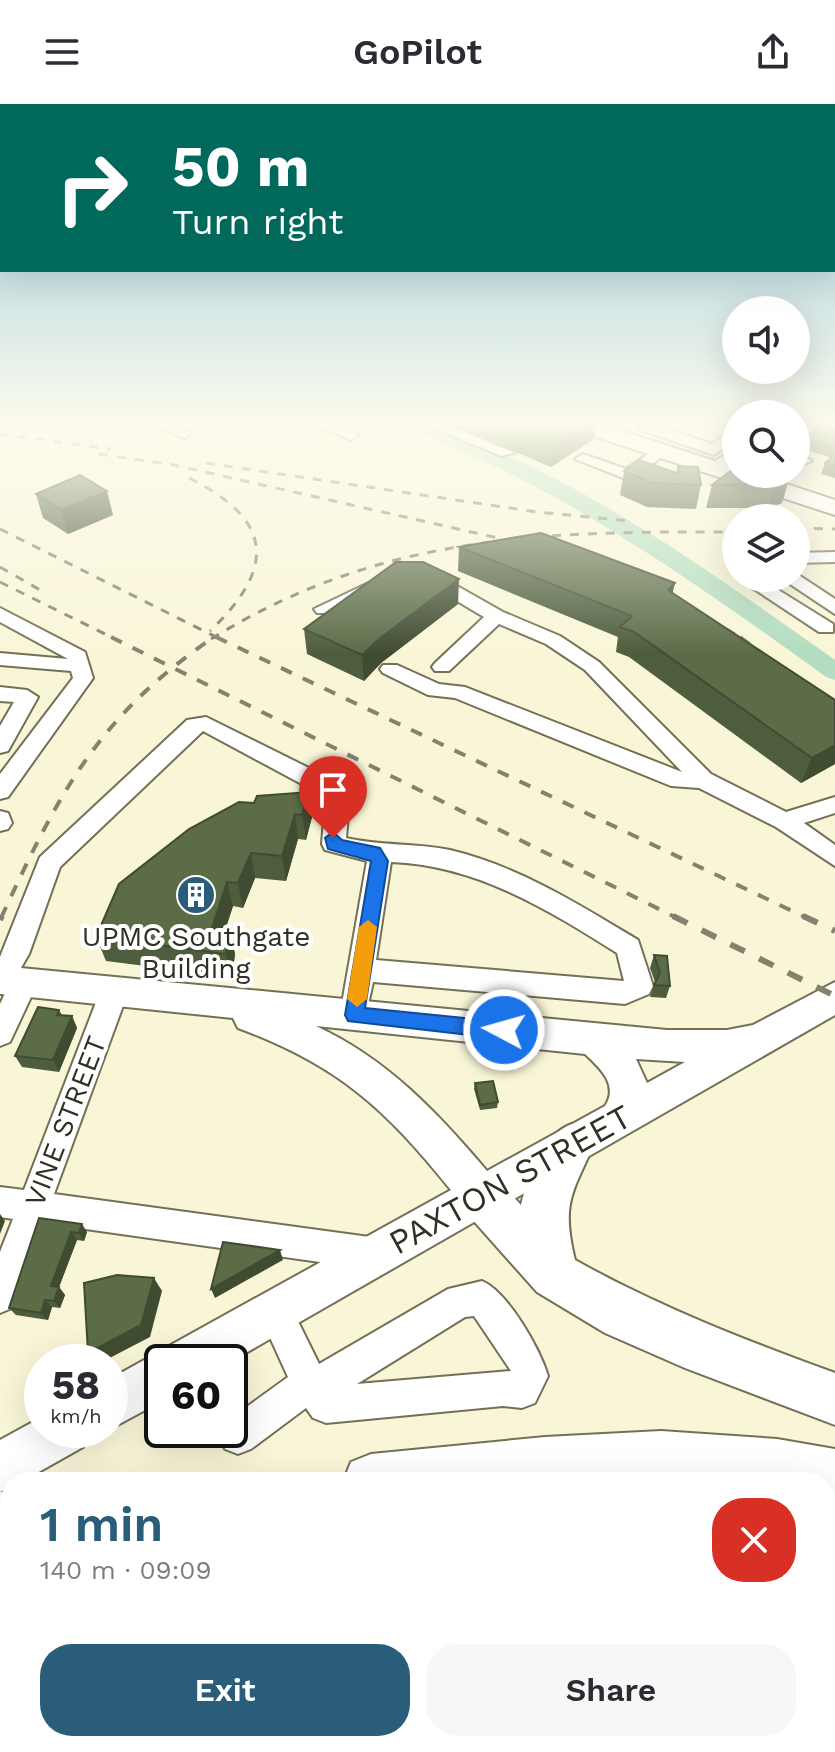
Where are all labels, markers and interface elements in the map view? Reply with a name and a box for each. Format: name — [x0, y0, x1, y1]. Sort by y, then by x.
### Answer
icon: menu — [40, 30, 84, 74]
icon: share — [751, 30, 795, 74]
text: GoPilot — [353, 31, 482, 73]
text: 50 m — [172, 134, 309, 200]
icon: right — [40, 136, 144, 240]
text: Turn right — [172, 201, 343, 243]
map controls — [722, 296, 810, 592]
button: sound — [722, 296, 810, 384]
button: search — [722, 400, 810, 488]
button: layers — [722, 504, 810, 592]
pin — [299, 756, 367, 838]
icon: arrive — [311, 768, 355, 812]
building icon: UPMC Southgate Building — [175, 874, 217, 916]
place label: UPMC Southgate Building — [82, 920, 310, 985]
position arrow — [462, 988, 546, 1072]
street label: VINE STREET — [18, 1031, 113, 1211]
street label: PAXTON STREET — [382, 1096, 638, 1262]
speed limit sign: 60 — [144, 1344, 248, 1448]
text: 58 — [52, 1362, 100, 1409]
text: km/h — [50, 1404, 102, 1428]
text: 1 min — [40, 1496, 163, 1553]
button: close — [712, 1498, 796, 1582]
text: 140 m · 09:09 — [40, 1555, 212, 1585]
button: Exit — [40, 1644, 410, 1736]
button: Share — [426, 1644, 796, 1736]

